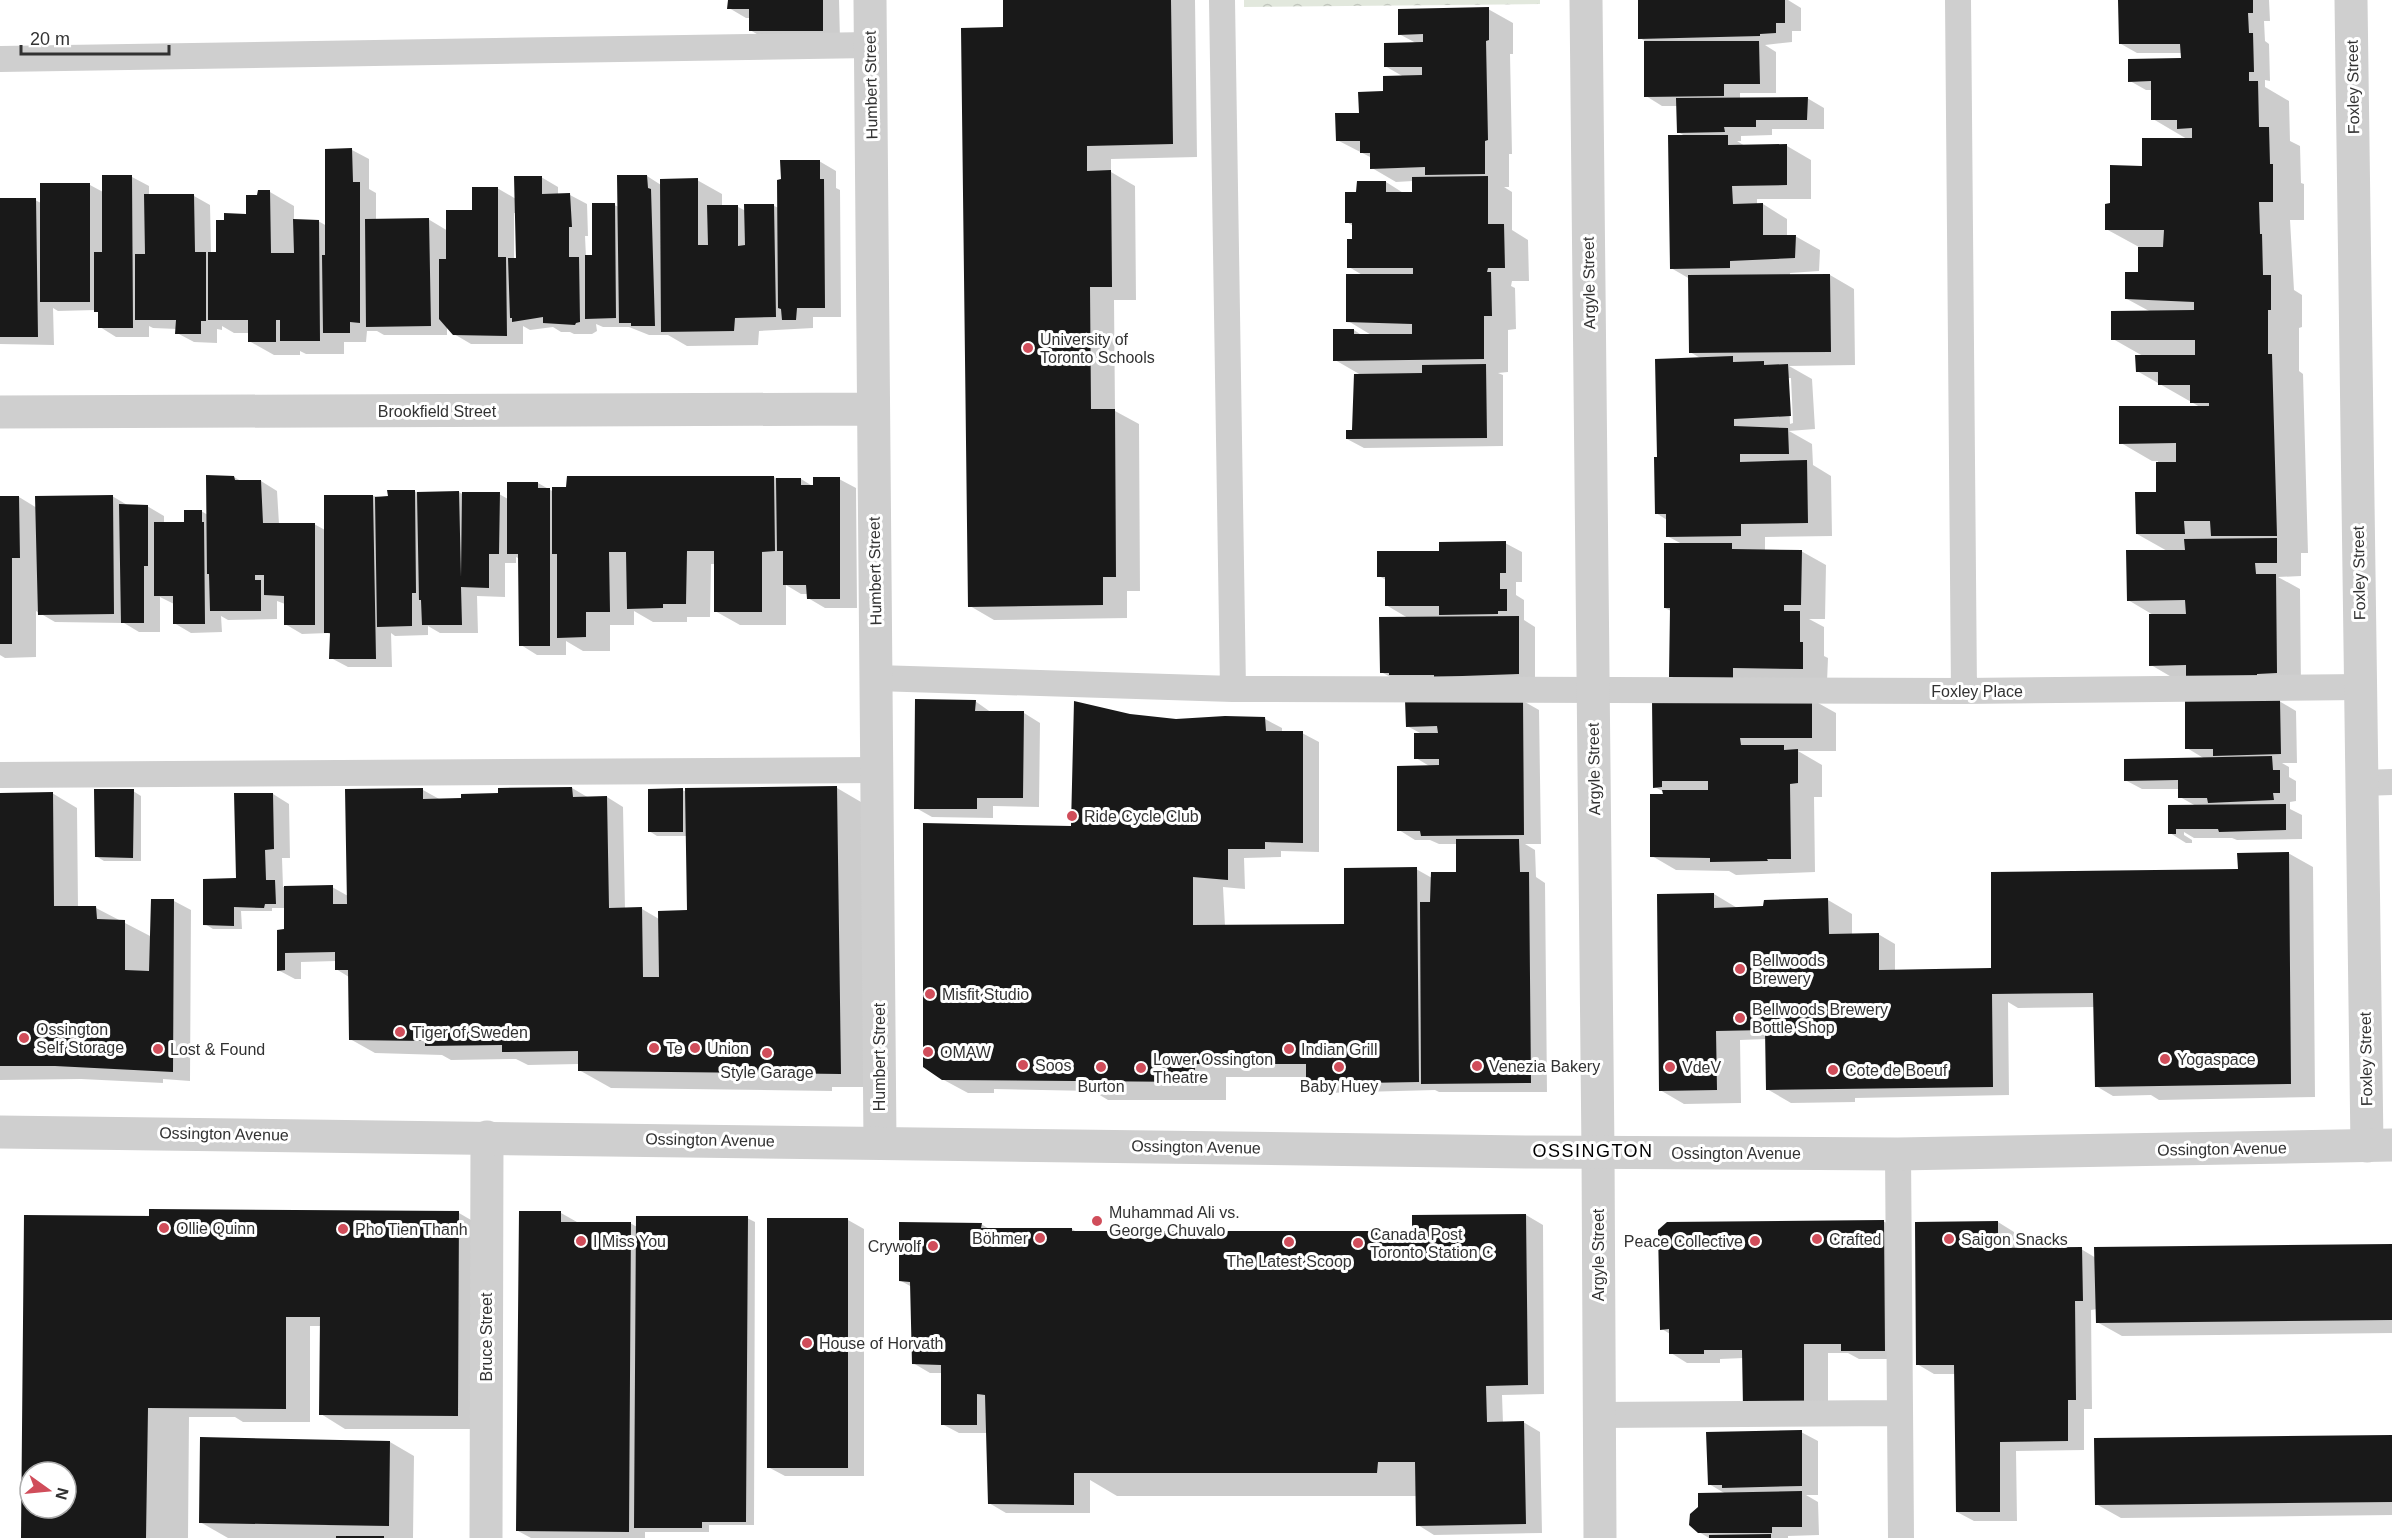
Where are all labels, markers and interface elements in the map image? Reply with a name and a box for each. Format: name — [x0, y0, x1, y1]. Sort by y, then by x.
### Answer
scale bar — [21, 18, 170, 56]
text: 20 m — [30, 29, 70, 49]
street label: Humbert Street — [862, 30, 880, 139]
street label: Foxley Street — [2344, 39, 2362, 134]
street label: Argyle Street — [1580, 236, 1598, 329]
place label: University of Toronto Schools — [1040, 331, 1155, 366]
marker: University of Toronto Schools — [1021, 341, 1035, 355]
street label: Brookfield Street — [378, 403, 497, 420]
street label: Humbert Street — [866, 516, 884, 625]
street label: Foxley Street — [2350, 525, 2368, 620]
street label: Foxley Place — [1931, 683, 2023, 700]
street label: Argyle Street — [1585, 722, 1603, 815]
place label: Ride Cycle Club — [1084, 808, 1199, 825]
marker: Ride Cycle Club — [1065, 809, 1079, 823]
place label: Bellwoods Brewery — [1752, 952, 1825, 987]
marker: Bellwoods Brewery — [1733, 962, 1747, 976]
place label: Misfit Studio — [942, 986, 1029, 1003]
marker: Misfit Studio — [923, 987, 937, 1001]
place label: Bellwoods Brewery Bottle Shop — [1752, 1001, 1888, 1036]
street label: Humbert Street — [871, 1002, 888, 1111]
marker: Bellwoods Brewery Bottle Shop — [1733, 1011, 1747, 1025]
street label: Foxley Street — [2357, 1011, 2375, 1106]
place label: Ossington Self Storage — [36, 1021, 124, 1056]
place label: Tiger of Sweden — [412, 1024, 528, 1041]
marker: Tiger of Sweden — [393, 1025, 407, 1039]
marker: Ossington Self Storage — [17, 1031, 31, 1045]
place label: Te — [666, 1040, 683, 1057]
place label: Union — [707, 1040, 749, 1057]
place label: Lost & Found — [170, 1041, 265, 1058]
marker: Te — [647, 1041, 661, 1055]
marker: Union — [688, 1041, 702, 1055]
place label: Indian Grill — [1301, 1041, 1377, 1058]
marker: Lost & Found — [151, 1042, 165, 1056]
marker: Indian Grill — [1282, 1042, 1296, 1056]
place label: OMAW — [940, 1044, 992, 1061]
marker: OMAW — [921, 1045, 935, 1059]
marker: Style Garage — [760, 1046, 774, 1060]
place label: Lower Ossington Theatre — [1153, 1051, 1273, 1086]
place label: Yogaspace — [2177, 1051, 2256, 1068]
marker: Yogaspace — [2158, 1052, 2172, 1066]
place label: Soos — [1035, 1057, 1071, 1074]
marker: Soos — [1016, 1058, 1030, 1072]
place label: Venezia Bakery — [1489, 1058, 1600, 1075]
marker: Venezia Bakery — [1470, 1059, 1484, 1073]
place label: VdeV — [1682, 1059, 1721, 1076]
marker: Burton — [1094, 1060, 1108, 1074]
marker: Baby Huey — [1332, 1060, 1346, 1074]
marker: VdeV — [1663, 1060, 1677, 1074]
marker: Lower Ossington Theatre — [1134, 1061, 1148, 1075]
place label: Cote de Boeuf — [1845, 1062, 1948, 1079]
marker: Cote de Boeuf — [1826, 1063, 1840, 1077]
place label: Style Garage — [720, 1064, 814, 1081]
place label: Burton — [1077, 1078, 1125, 1095]
place label: Baby Huey — [1300, 1078, 1378, 1095]
street label: Ossington Avenue — [159, 1124, 289, 1144]
street label: Ossington Avenue — [645, 1130, 775, 1150]
street label: Ossington Avenue — [1131, 1137, 1261, 1157]
street label: Ossington Avenue — [2157, 1139, 2287, 1159]
district label: OSSINGTON — [1532, 1141, 1654, 1161]
street label: Ossington Avenue — [1671, 1145, 1801, 1162]
place label: Muhammad Ali vs. George Chuvalo — [1109, 1204, 1240, 1239]
street label: Argyle Street — [1590, 1208, 1607, 1301]
marker: Muhammad Ali vs. George Chuvalo — [1090, 1214, 1104, 1228]
place label: Ollie Quinn — [176, 1220, 255, 1237]
marker: Ollie Quinn — [157, 1221, 171, 1235]
place label: Pho Tien Thanh — [355, 1221, 468, 1238]
marker: Pho Tien Thanh — [336, 1222, 350, 1236]
place label: Canada Post Toronto Station C — [1370, 1226, 1494, 1261]
place label: Böhmer — [972, 1230, 1029, 1247]
marker: Böhmer — [1033, 1231, 1047, 1245]
place label: Crafted — [1829, 1231, 1881, 1248]
place label: Saigon Snacks — [1961, 1231, 2068, 1248]
marker: Crafted — [1810, 1232, 1824, 1246]
marker: Saigon Snacks — [1942, 1232, 1956, 1246]
place label: I Miss You — [593, 1233, 666, 1250]
place label: Peace Collective — [1624, 1233, 1743, 1250]
marker: I Miss You — [574, 1234, 588, 1248]
marker: Peace Collective — [1748, 1234, 1762, 1248]
marker: The Latest Scoop — [1282, 1235, 1296, 1249]
marker: Canada Post Toronto Station C — [1351, 1236, 1365, 1250]
place label: Crywolf — [868, 1238, 922, 1255]
marker: Crywolf — [926, 1239, 940, 1253]
place label: The Latest Scoop — [1226, 1253, 1352, 1270]
street label: Bruce Street — [478, 1292, 495, 1381]
place label: House of Horvath — [819, 1335, 944, 1352]
marker: House of Horvath — [800, 1336, 814, 1350]
north arrow — [18, 1460, 78, 1520]
text: N — [52, 1486, 72, 1502]

